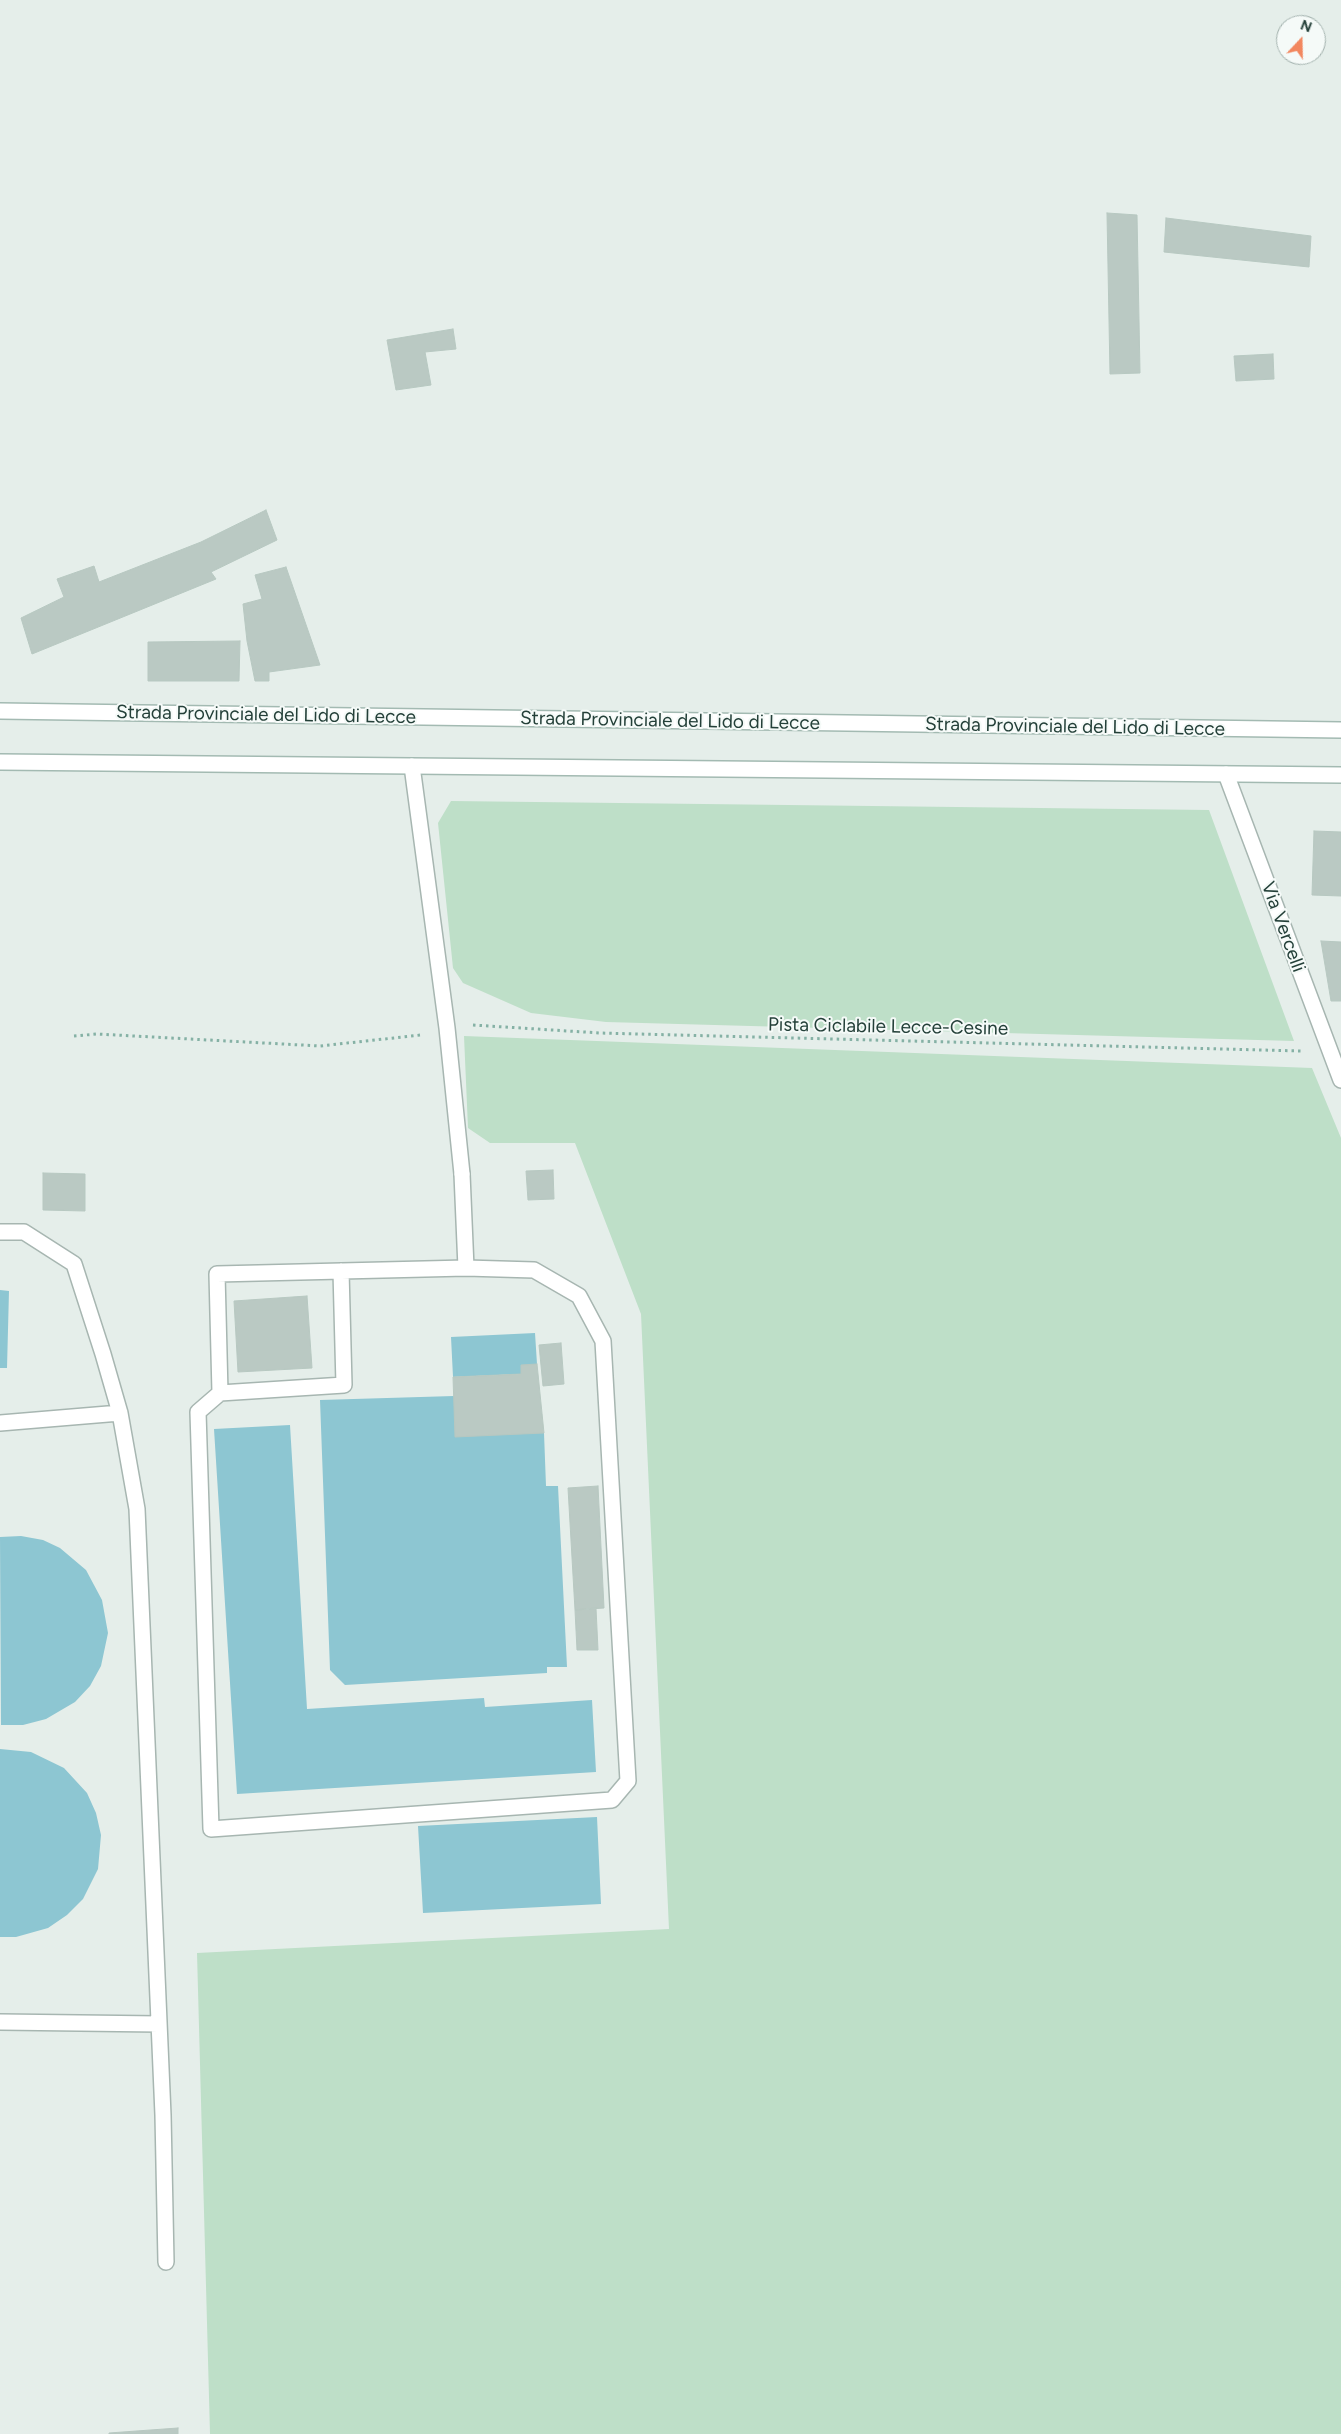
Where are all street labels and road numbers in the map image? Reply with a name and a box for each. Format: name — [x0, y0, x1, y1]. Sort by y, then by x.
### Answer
street label: Strada Provinciale del Lido di Lecce — [116, 701, 416, 729]
street label: Strada Provinciale del Lido di Lecce — [520, 707, 820, 735]
street label: Strada Provinciale del Lido di Lecce — [925, 713, 1225, 741]
street label: Via Vercelli — [1256, 879, 1310, 975]
street label: Pista Ciclabile Lecce-Cesine — [768, 1014, 1008, 1040]

